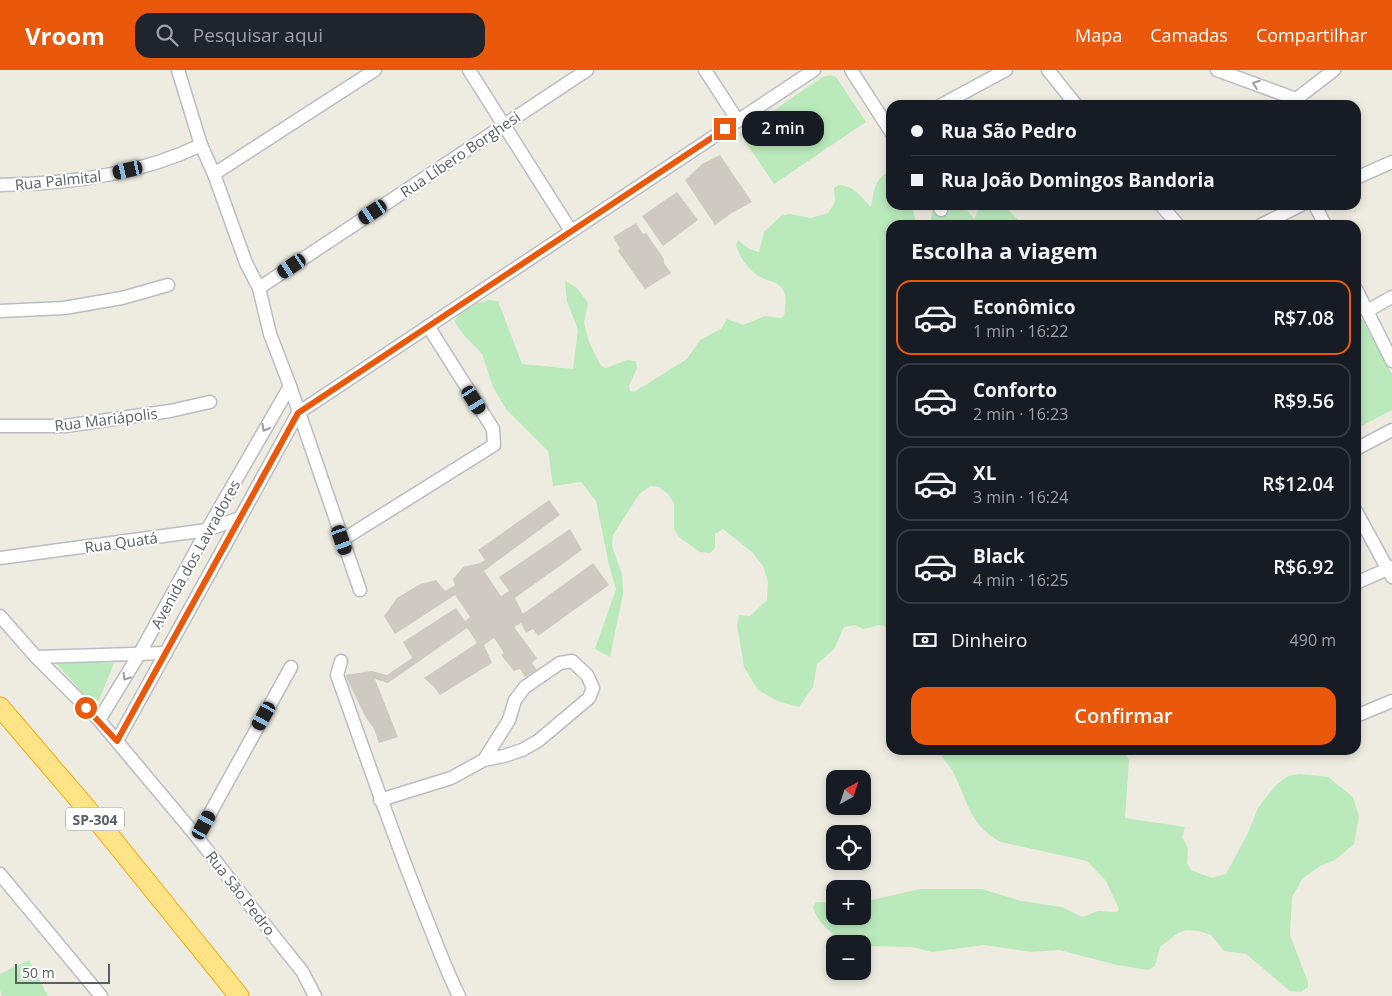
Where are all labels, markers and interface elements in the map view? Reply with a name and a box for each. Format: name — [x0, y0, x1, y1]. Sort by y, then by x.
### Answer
search box — [135, 13, 485, 58]
text: Vroom — [25, 19, 105, 52]
icon: search — [153, 21, 181, 49]
text: Pesquisar aqui — [193, 22, 323, 48]
text: Mapa — [1075, 23, 1122, 47]
text: Camadas — [1150, 23, 1228, 47]
text: Compartilhar — [1256, 23, 1367, 47]
one-way arrow — [1252, 80, 1261, 90]
street label: Rua Líbero Borghesi — [396, 106, 524, 202]
callout: 2 min — [742, 112, 825, 146]
text: 2 min — [761, 117, 805, 139]
route end — [714, 118, 736, 140]
text: Rua São Pedro — [941, 118, 1077, 144]
car — [111, 159, 144, 181]
street label: Rua Palmital — [14, 166, 102, 194]
text: Rua João Domingos Bandoria — [941, 167, 1215, 193]
car — [356, 197, 389, 227]
text: Escolha a viagem — [911, 235, 1098, 265]
car — [275, 251, 308, 281]
text: Econômico — [973, 294, 1075, 320]
icon: car — [913, 295, 958, 340]
text: R$7.08 — [1273, 305, 1334, 331]
text: 1 min · 16:22 — [973, 320, 1068, 342]
text: Conforto — [973, 377, 1057, 403]
icon: car — [913, 378, 958, 423]
car — [459, 383, 488, 417]
text: R$9.56 — [1273, 388, 1334, 414]
street label: Rua Mariápolis — [53, 403, 159, 435]
text: 2 min · 16:23 — [973, 403, 1068, 425]
one-way arrow — [262, 423, 272, 432]
text: XL — [973, 460, 996, 486]
icon: car — [913, 461, 958, 506]
text: R$12.04 — [1262, 471, 1334, 497]
street label: Avenida dos Lavradores — [146, 476, 244, 632]
text: 3 min · 16:24 — [973, 486, 1068, 508]
car — [330, 523, 353, 557]
street label: Rua Quatá — [83, 527, 159, 557]
text: Black — [973, 543, 1025, 569]
icon: car — [913, 544, 958, 589]
text: R$6.92 — [1273, 554, 1334, 580]
text: 4 min · 16:25 — [973, 569, 1068, 591]
icon: cash — [911, 626, 939, 654]
text: Dinheiro — [951, 627, 1028, 653]
text: 490 m — [1290, 629, 1336, 651]
one-way arrow — [122, 671, 132, 680]
button: Confirmar — [911, 687, 1336, 745]
route start — [75, 697, 97, 719]
car — [250, 699, 277, 733]
north arrow — [826, 770, 871, 815]
map controls — [826, 770, 871, 980]
road number: SP-304 — [66, 808, 124, 831]
car — [190, 808, 217, 842]
button: locate — [826, 825, 871, 870]
street label: Rua São Pedro — [202, 847, 280, 939]
button: + — [826, 880, 871, 925]
button: − — [826, 935, 871, 980]
scale bar — [15, 961, 110, 984]
text: 50 m — [22, 963, 55, 982]

